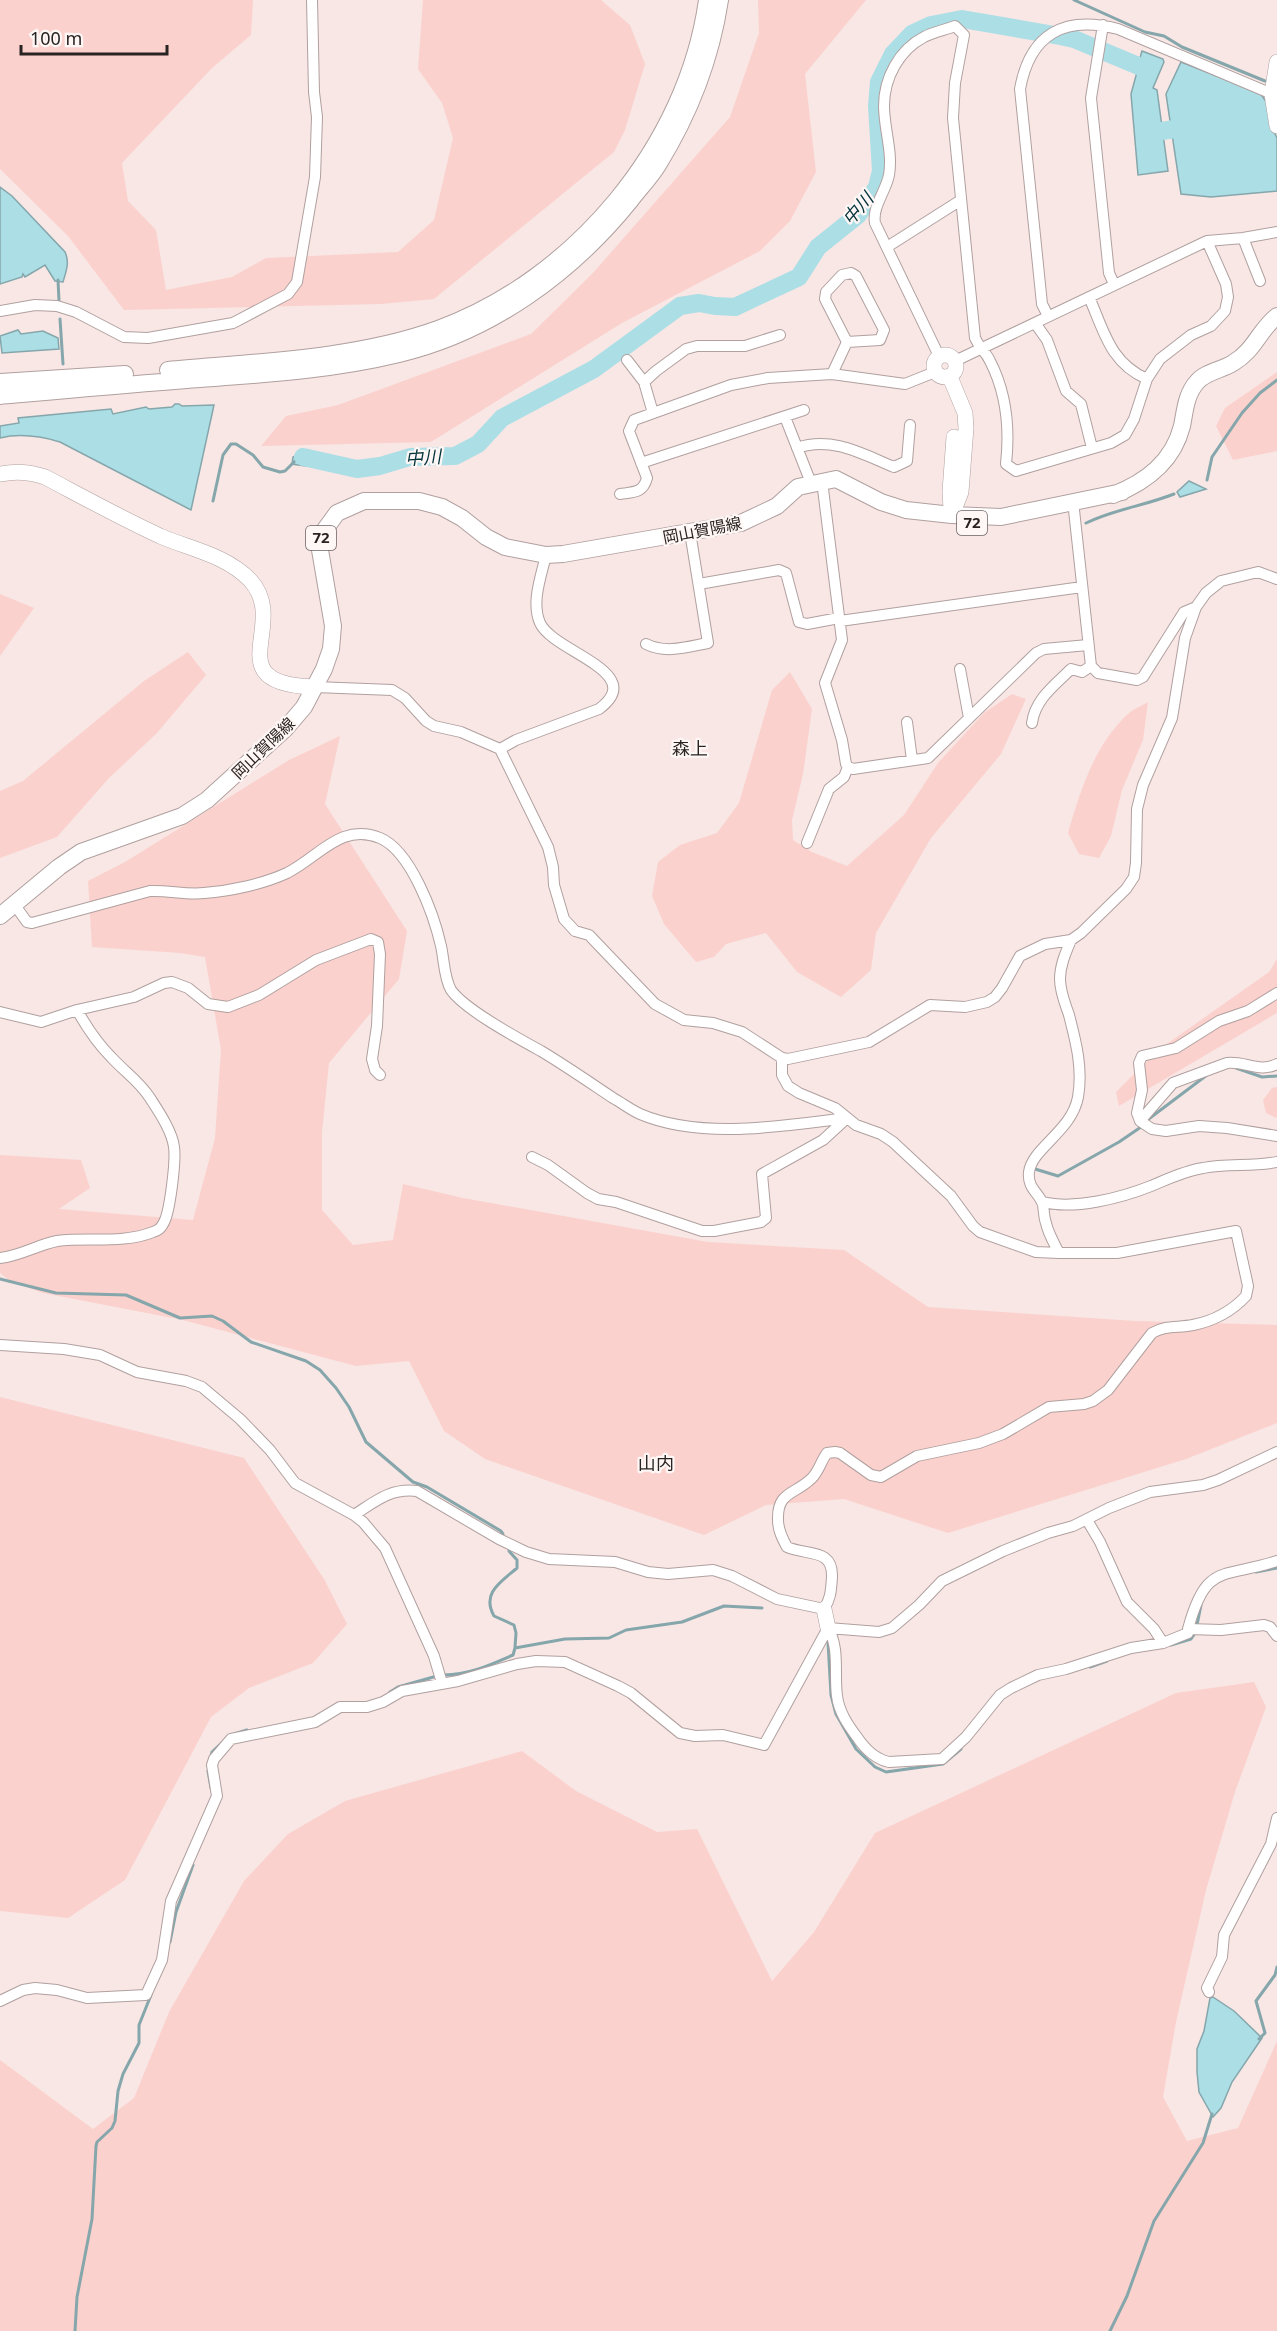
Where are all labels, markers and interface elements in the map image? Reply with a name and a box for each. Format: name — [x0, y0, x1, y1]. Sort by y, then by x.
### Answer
scale bar — [21, 18, 166, 56]
text: 100 m — [30, 26, 82, 50]
water label: 中川 — [836, 185, 879, 230]
water label: 中川 — [404, 444, 444, 470]
road number: 72 — [957, 511, 987, 535]
street label: 岡山賀陽線 — [661, 512, 743, 548]
road number: 72 — [306, 526, 336, 550]
street label: 岡山賀陽線 — [227, 712, 299, 784]
district label: 森上 — [672, 736, 708, 760]
district label: 山内 — [638, 1451, 674, 1475]

